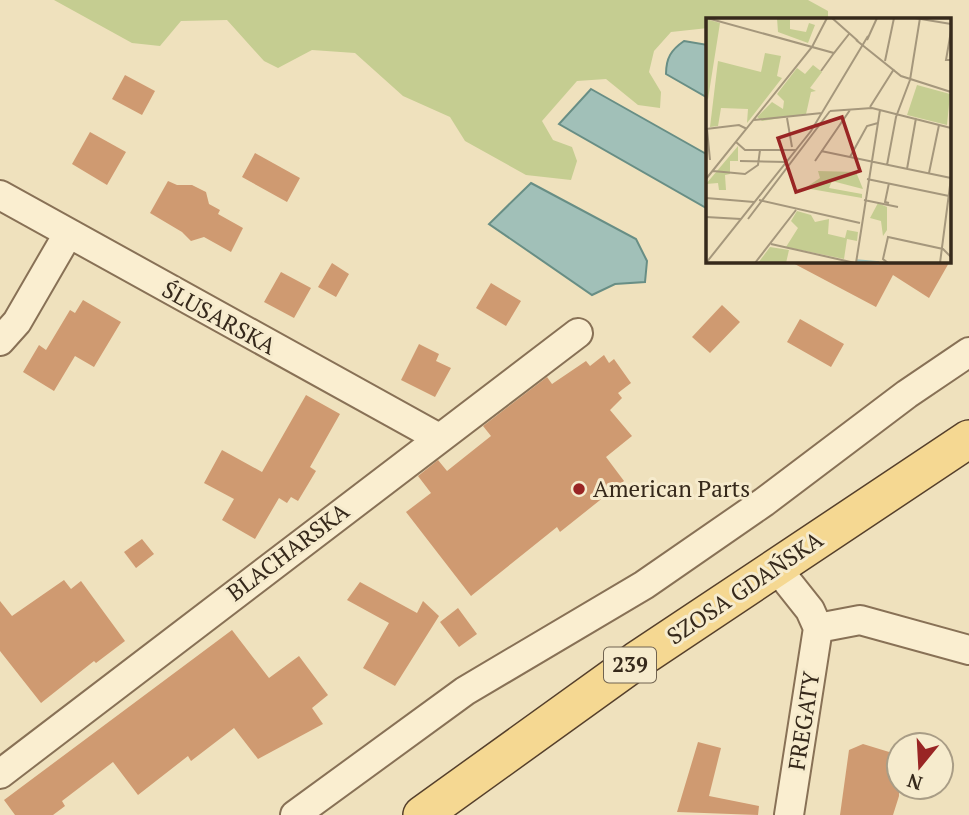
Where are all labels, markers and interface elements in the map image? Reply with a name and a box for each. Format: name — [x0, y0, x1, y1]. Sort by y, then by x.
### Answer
inset map — [706, 18, 951, 262]
street label: ŚLUSARSKA — [157, 274, 282, 362]
place label: American Parts — [593, 473, 750, 504]
marker: American Parts — [571, 481, 587, 497]
street label: BLACHARSKA — [220, 495, 355, 608]
street label: SZOSA GDAŃSKA — [661, 524, 829, 651]
road number: 239 — [604, 648, 656, 682]
street label: FREGATY — [780, 669, 827, 772]
north arrow — [885, 731, 955, 801]
text: N — [903, 768, 925, 797]

